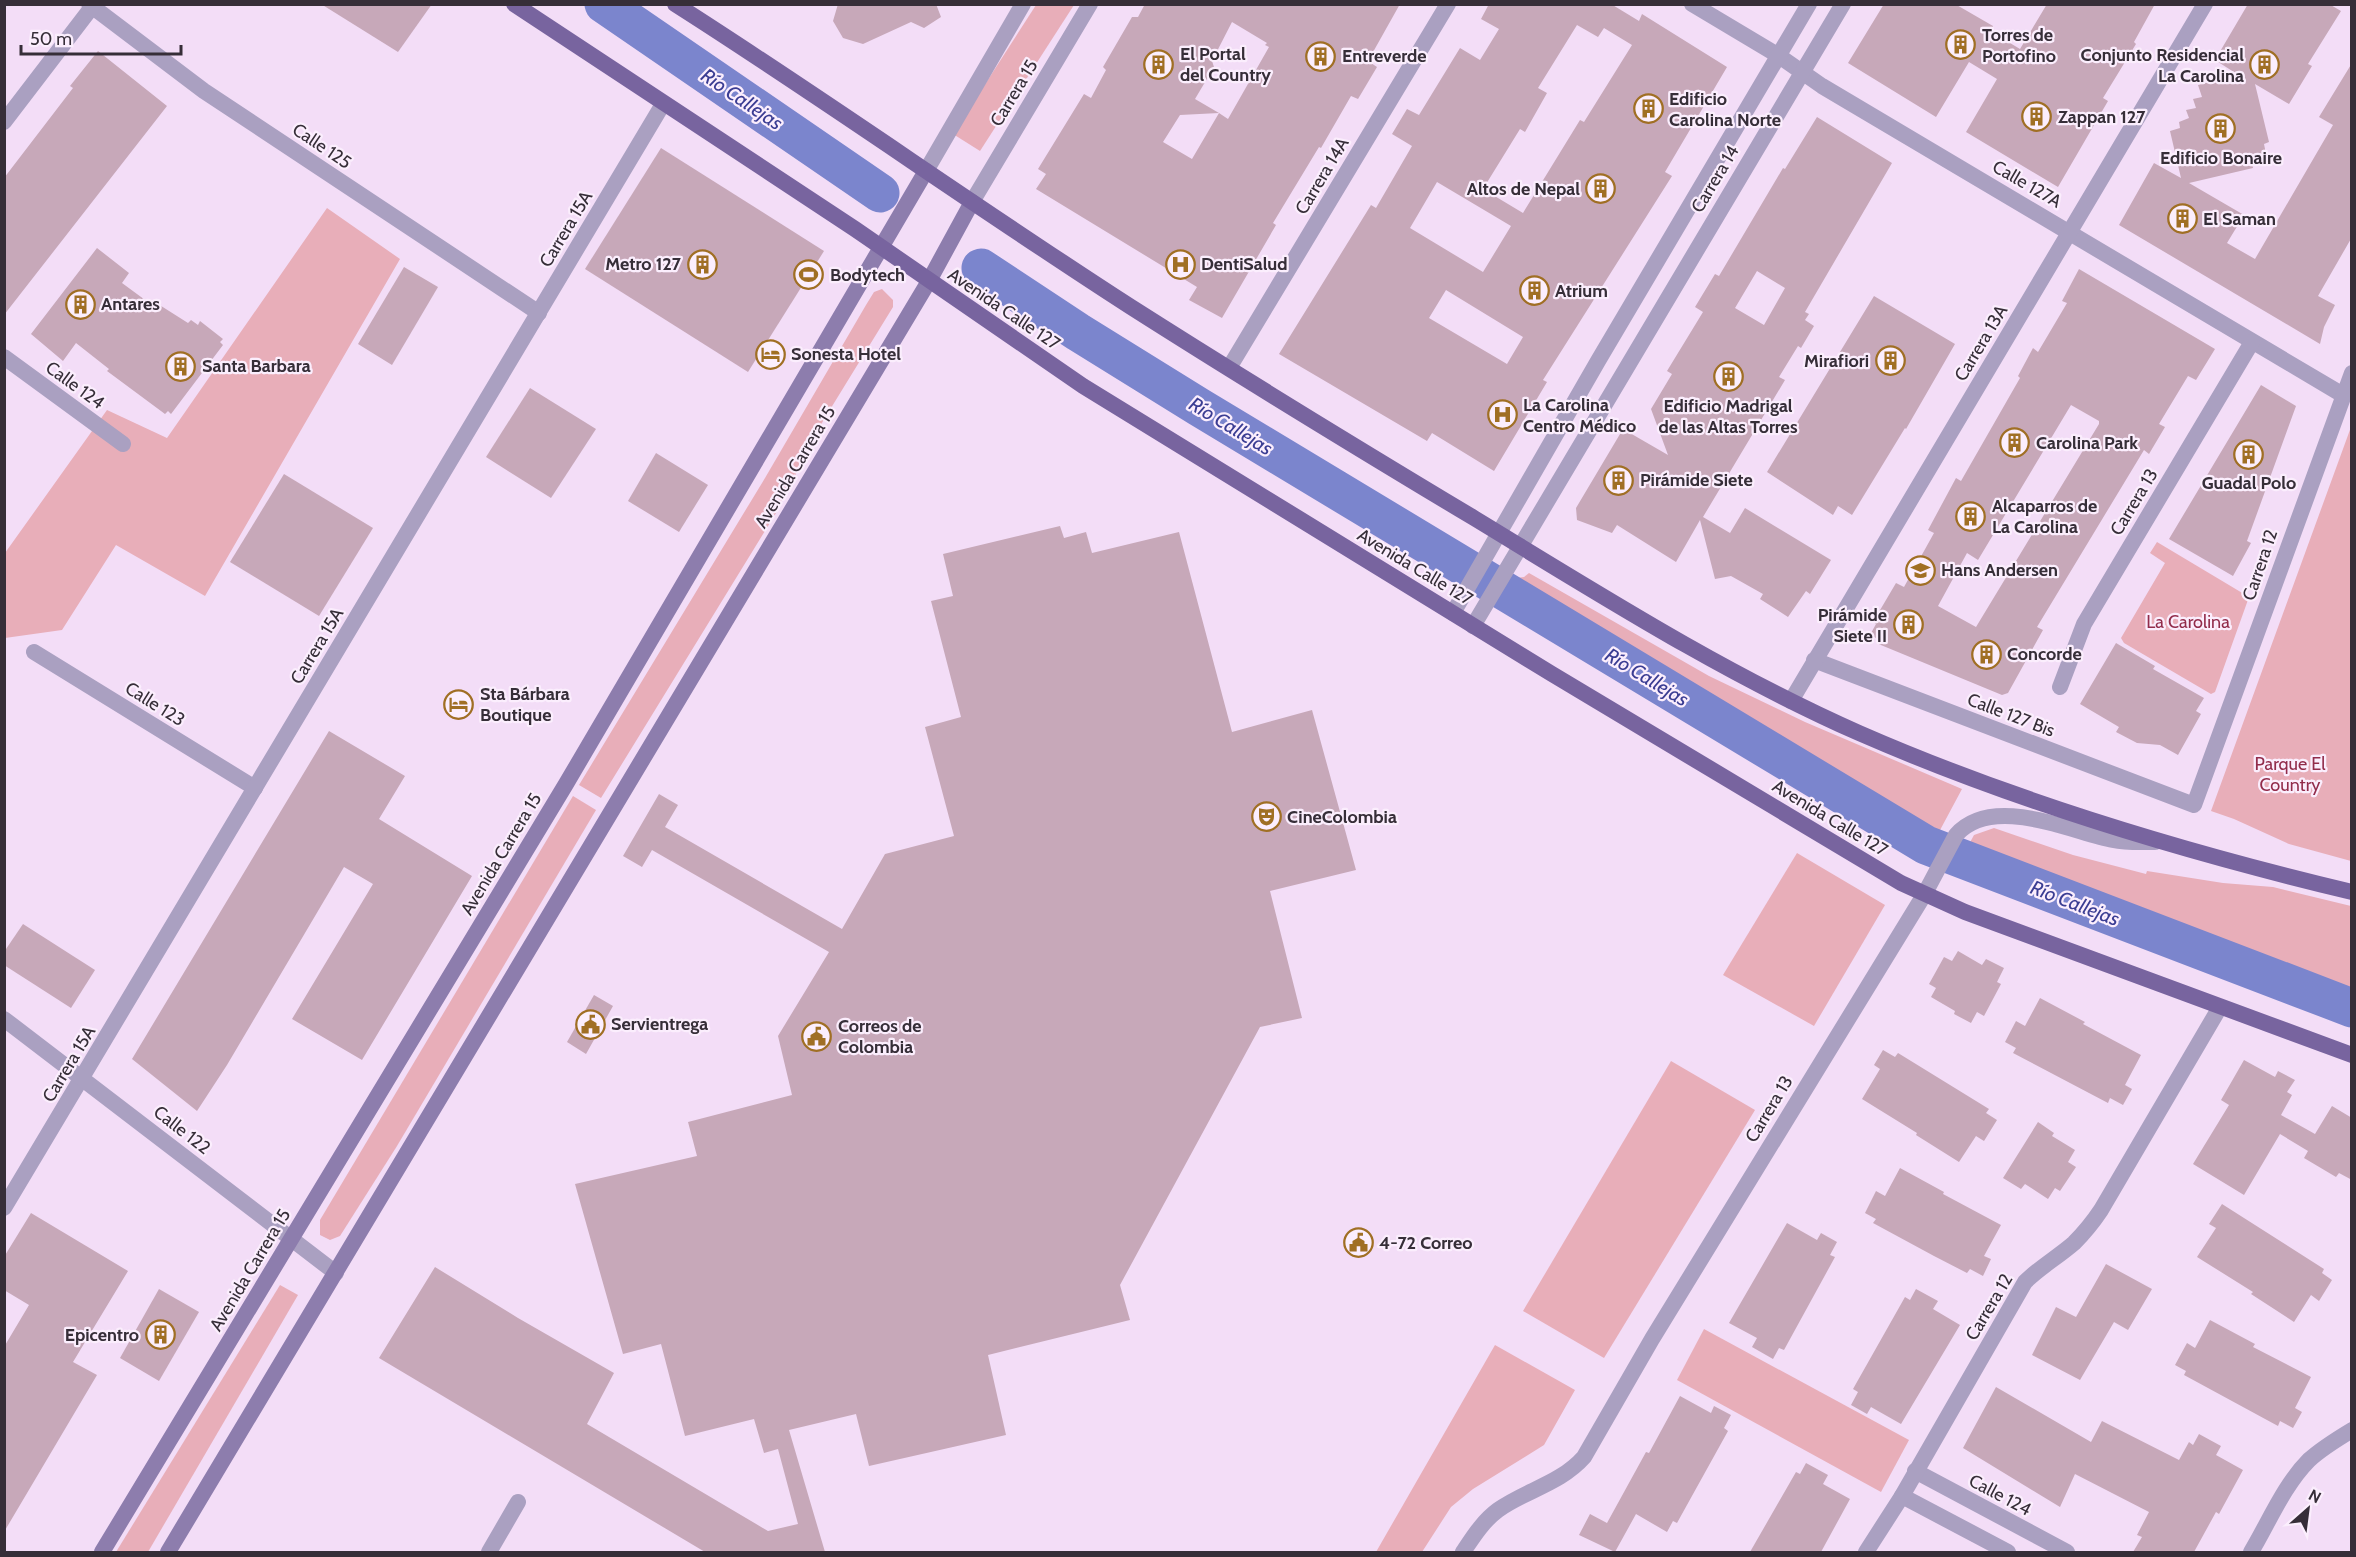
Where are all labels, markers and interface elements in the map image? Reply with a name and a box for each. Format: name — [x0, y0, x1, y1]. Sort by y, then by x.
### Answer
scale bar — [21, 18, 182, 56]
place label: Torres de Portofino — [1982, 24, 2056, 67]
text: 50 m — [30, 28, 72, 50]
building icon: Torres de Portofino — [1945, 29, 1977, 61]
building icon: Entreverde — [1305, 40, 1337, 72]
place label: El Portal del Country — [1180, 43, 1271, 86]
place label: Conjunto Residencial La Carolina — [2081, 44, 2244, 87]
place label: Entreverde — [1342, 45, 1426, 67]
building icon: El Portal del Country — [1143, 48, 1175, 80]
building icon: Conjunto Residencial La Carolina — [2249, 49, 2281, 81]
street label: Carrera 15 — [986, 56, 1042, 130]
water label: Río Callejas — [697, 63, 787, 135]
place label: Edificio Carolina Norte — [1669, 88, 1781, 131]
building icon: Edificio Carolina Norte — [1632, 93, 1664, 125]
building icon: Zappan 127 — [2021, 101, 2053, 133]
place label: Zappan 127 — [2058, 106, 2146, 128]
building icon: Edificio Bonaire — [2205, 113, 2237, 145]
street label: Calle 125 — [288, 118, 356, 174]
street label: Carrera 14A — [1291, 134, 1353, 218]
street label: Carrera 14 — [1686, 141, 1744, 217]
place label: Edificio Bonaire — [2160, 147, 2282, 169]
street label: Calle 127A — [1989, 155, 2065, 213]
building icon: Altos de Nepal — [1585, 173, 1617, 205]
place label: Altos de Nepal — [1467, 178, 1580, 200]
street label: Carrera 15A — [535, 187, 597, 271]
building icon: El Saman — [2166, 203, 2198, 235]
place label: El Saman — [2203, 208, 2276, 230]
building icon: Metro 127 — [686, 248, 718, 280]
hospital icon: DentiSalud — [1164, 248, 1196, 280]
place label: Metro 127 — [605, 253, 682, 275]
place label: DentiSalud — [1201, 253, 1288, 275]
sports icon: Bodytech — [793, 259, 825, 291]
street label: Avenida Calle 127 — [944, 263, 1064, 355]
place label: Bodytech — [830, 264, 905, 286]
building icon: Atrium — [1518, 275, 1550, 307]
place label: Atrium — [1555, 280, 1608, 302]
building icon: Antares — [64, 288, 96, 320]
place label: Antares — [101, 293, 160, 315]
street label: Carrera 13A — [1950, 301, 2012, 385]
hotel icon: Sonesta Hotel — [754, 338, 786, 370]
place label: Sonesta Hotel — [791, 343, 901, 365]
building icon: Mirafiori — [1874, 345, 1906, 377]
building icon: Santa Barbara — [165, 350, 197, 382]
place label: Mirafiori — [1804, 350, 1869, 372]
place label: Santa Barbara — [202, 355, 311, 377]
street label: Calle 124 — [41, 356, 109, 414]
building icon: Edificio Madrigal de las Altas Torres — [1712, 361, 1744, 393]
water label: Río Callejas — [1185, 392, 1277, 460]
place label: La Carolina Centro Médico — [1523, 394, 1636, 437]
place label: Edificio Madrigal de las Altas Torres — [1658, 395, 1798, 438]
hospital icon: La Carolina Centro Médico — [1486, 399, 1518, 431]
street label: Avenida Carrera 15 — [750, 402, 840, 532]
building icon: Carolina Park — [1999, 427, 2031, 459]
place label: Carolina Park — [2036, 432, 2138, 454]
building icon: Guadal Polo — [2233, 438, 2265, 470]
building icon: Pirámide Siete — [1603, 464, 1635, 496]
street label: Carrera 13 — [2106, 465, 2162, 539]
place label: Pirámide Siete — [1640, 469, 1753, 491]
place label: Guadal Polo — [2202, 472, 2296, 494]
place label: Alcaparros de La Carolina — [1992, 495, 2097, 538]
building icon: Alcaparros de La Carolina — [1955, 500, 1987, 532]
street label: Avenida Calle 127 — [1353, 524, 1477, 610]
street label: Carrera 12 — [2238, 527, 2282, 603]
school or university icon: Hans Andersen — [1904, 554, 1936, 586]
place label: Hans Andersen — [1941, 559, 2058, 581]
street label: Carrera 15A — [286, 604, 348, 688]
place label: Pirámide Siete II — [1818, 604, 1887, 647]
building icon: Pirámide Siete II — [1892, 609, 1924, 641]
park label: La Carolina — [2146, 611, 2230, 633]
building icon: Concorde — [1970, 638, 2002, 670]
water label: Río Callejas — [1601, 643, 1693, 711]
place label: Concorde — [2007, 643, 2082, 665]
street label: Calle 123 — [121, 677, 189, 731]
place label: Sta Bárbara Boutique — [480, 683, 570, 726]
hotel icon: Sta Bárbara Boutique — [443, 688, 475, 720]
street label: Calle 127 Bis — [1964, 688, 2058, 742]
park label: Parque El Country — [2254, 753, 2326, 796]
street label: Avenida Calle 127 — [1768, 775, 1892, 861]
street label: Avenida Carrera 15 — [456, 789, 546, 919]
theatre icon: CineColombia — [1250, 801, 1282, 833]
place label: CineColombia — [1287, 806, 1397, 828]
water label: Río Callejas — [2027, 875, 2123, 931]
public building icon: Servientrega — [574, 1008, 606, 1040]
place label: Servientrega — [611, 1013, 708, 1035]
place label: Correos de Colombia — [838, 1015, 922, 1058]
public building icon: Correos de Colombia — [801, 1020, 833, 1052]
street label: Carrera 15A — [38, 1022, 100, 1106]
street label: Carrera 13 — [1741, 1072, 1797, 1146]
street label: Calle 122 — [149, 1101, 215, 1159]
street label: Avenida Carrera 15 — [205, 1205, 295, 1335]
public building icon: 4-72 Correo — [1342, 1227, 1374, 1259]
place label: 4-72 Correo — [1379, 1232, 1472, 1254]
street label: Carrera 12 — [1961, 1270, 2017, 1344]
building icon: Epicentro — [144, 1319, 176, 1351]
place label: Epicentro — [65, 1324, 139, 1346]
street label: Calle 124 — [1965, 1470, 2035, 1520]
north arrow — [2278, 1479, 2338, 1539]
text: N — [2305, 1485, 2324, 1507]

